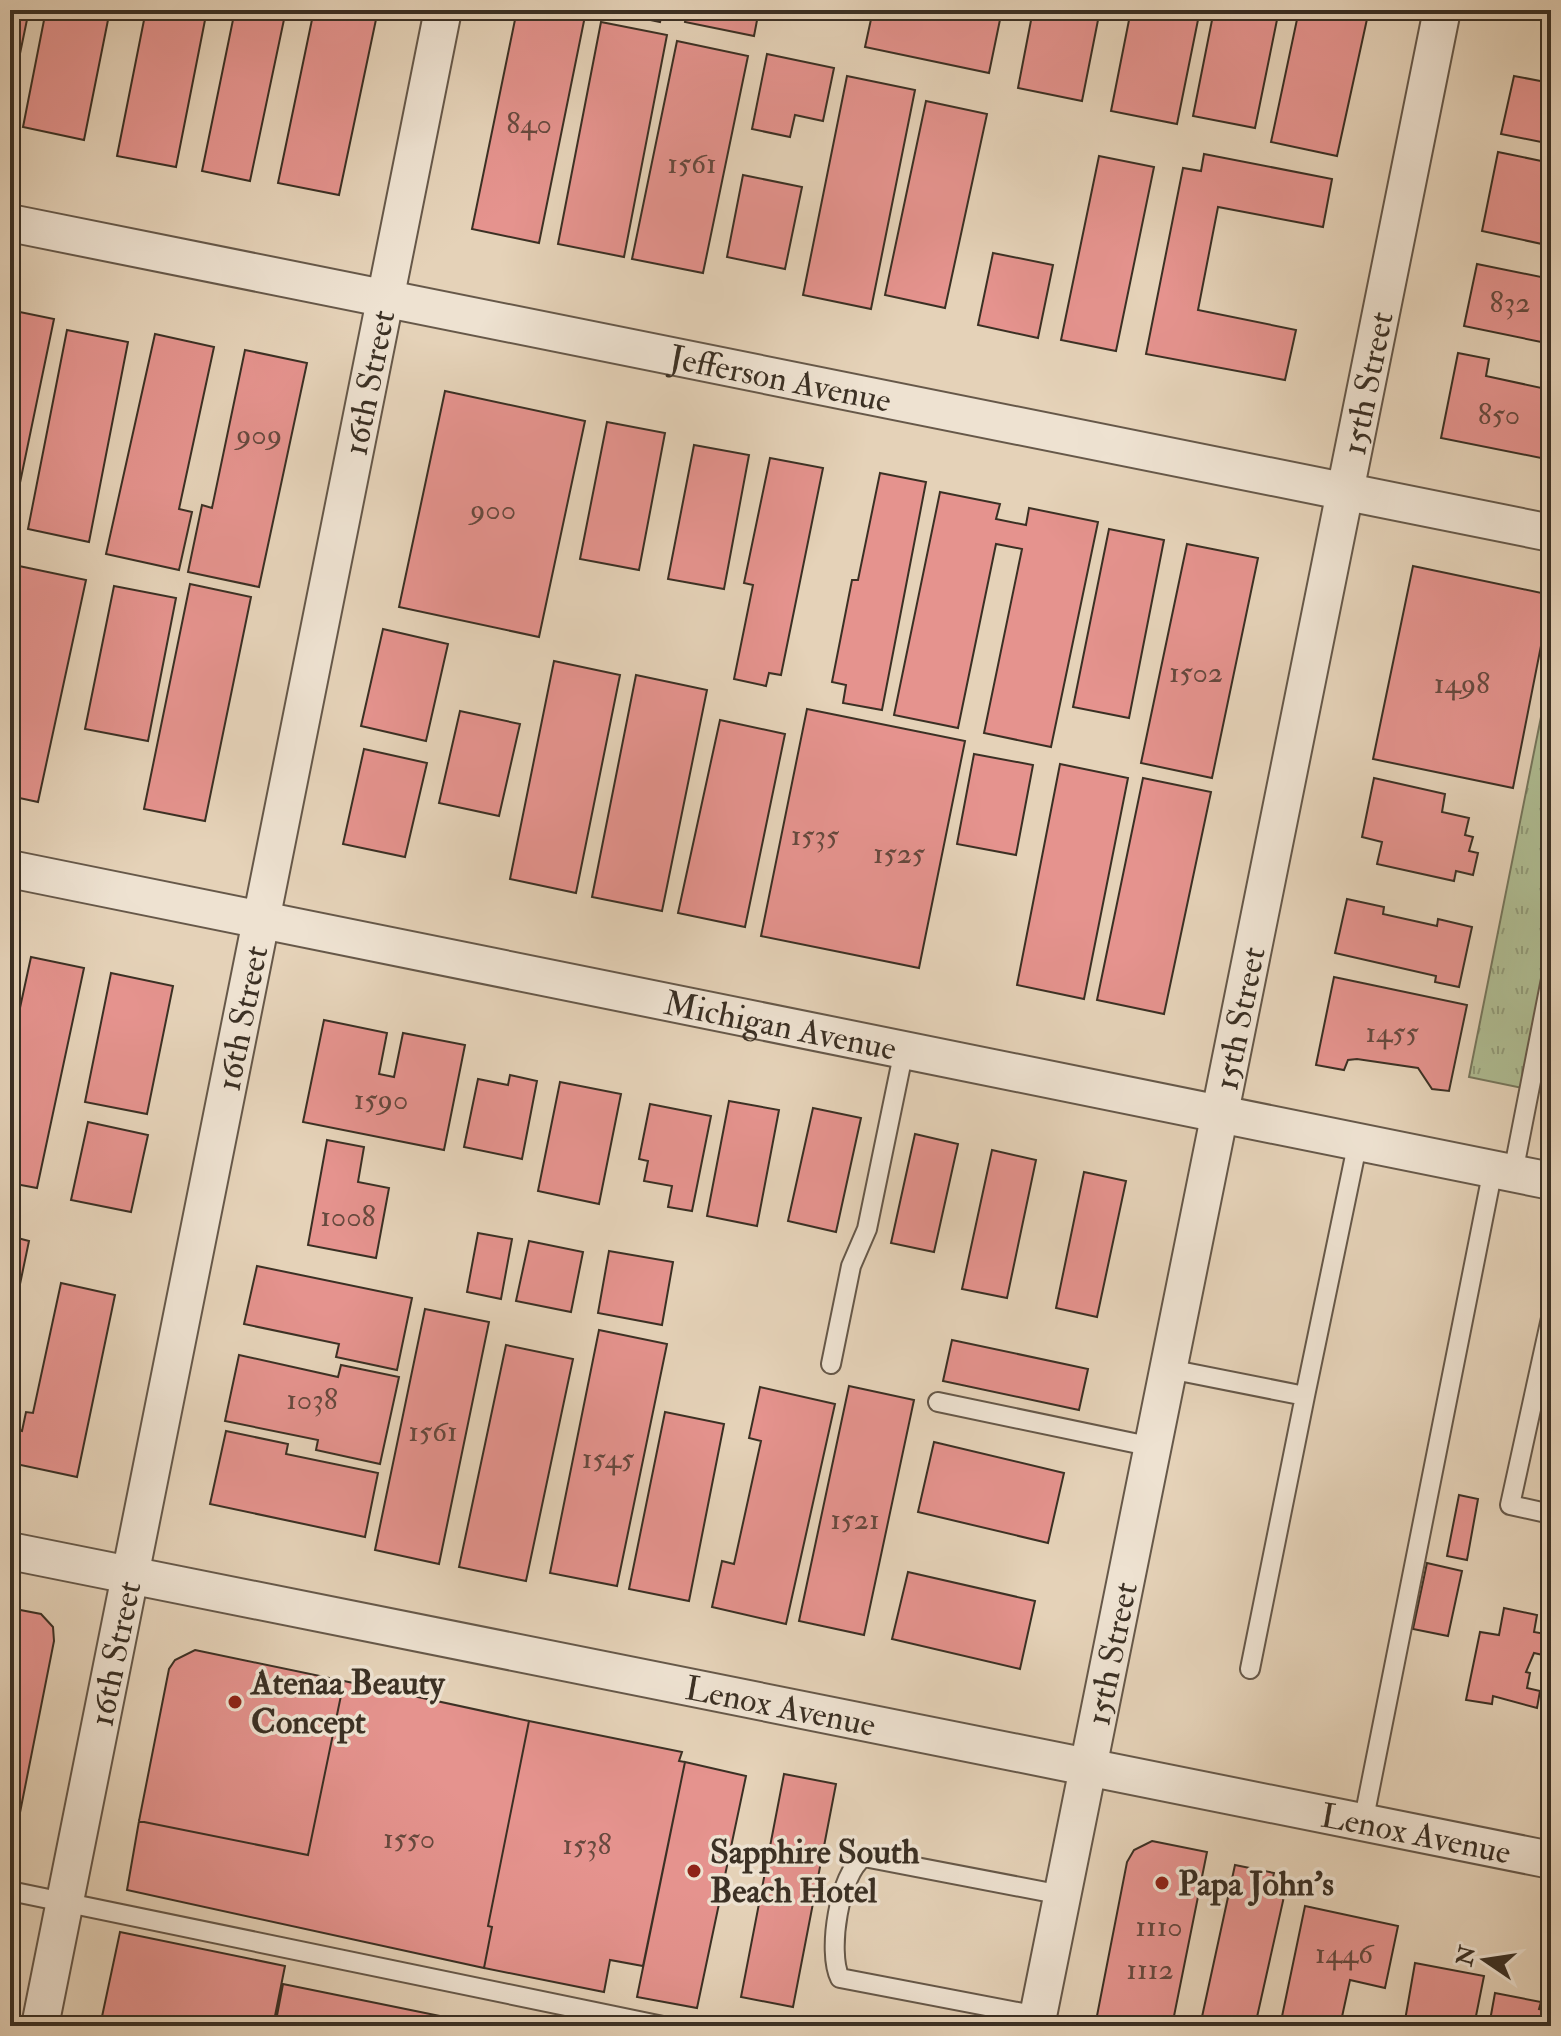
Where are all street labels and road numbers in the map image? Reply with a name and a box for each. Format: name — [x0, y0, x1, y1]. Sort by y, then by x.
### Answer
street label: 16th Street — [334, 306, 406, 459]
street label: 15th Street — [1333, 308, 1404, 459]
street label: Jefferson Avenue — [665, 336, 895, 423]
street label: 16th Street — [207, 942, 278, 1095]
street label: 15th Street — [1205, 943, 1276, 1094]
street label: Michigan Avenue — [660, 982, 900, 1071]
street label: 16th Street — [80, 1577, 151, 1730]
street label: 15th Street — [1077, 1578, 1148, 1729]
street label: Lenox Avenue — [681, 1667, 879, 1747]
street label: Lenox Avenue — [1317, 1794, 1515, 1874]

